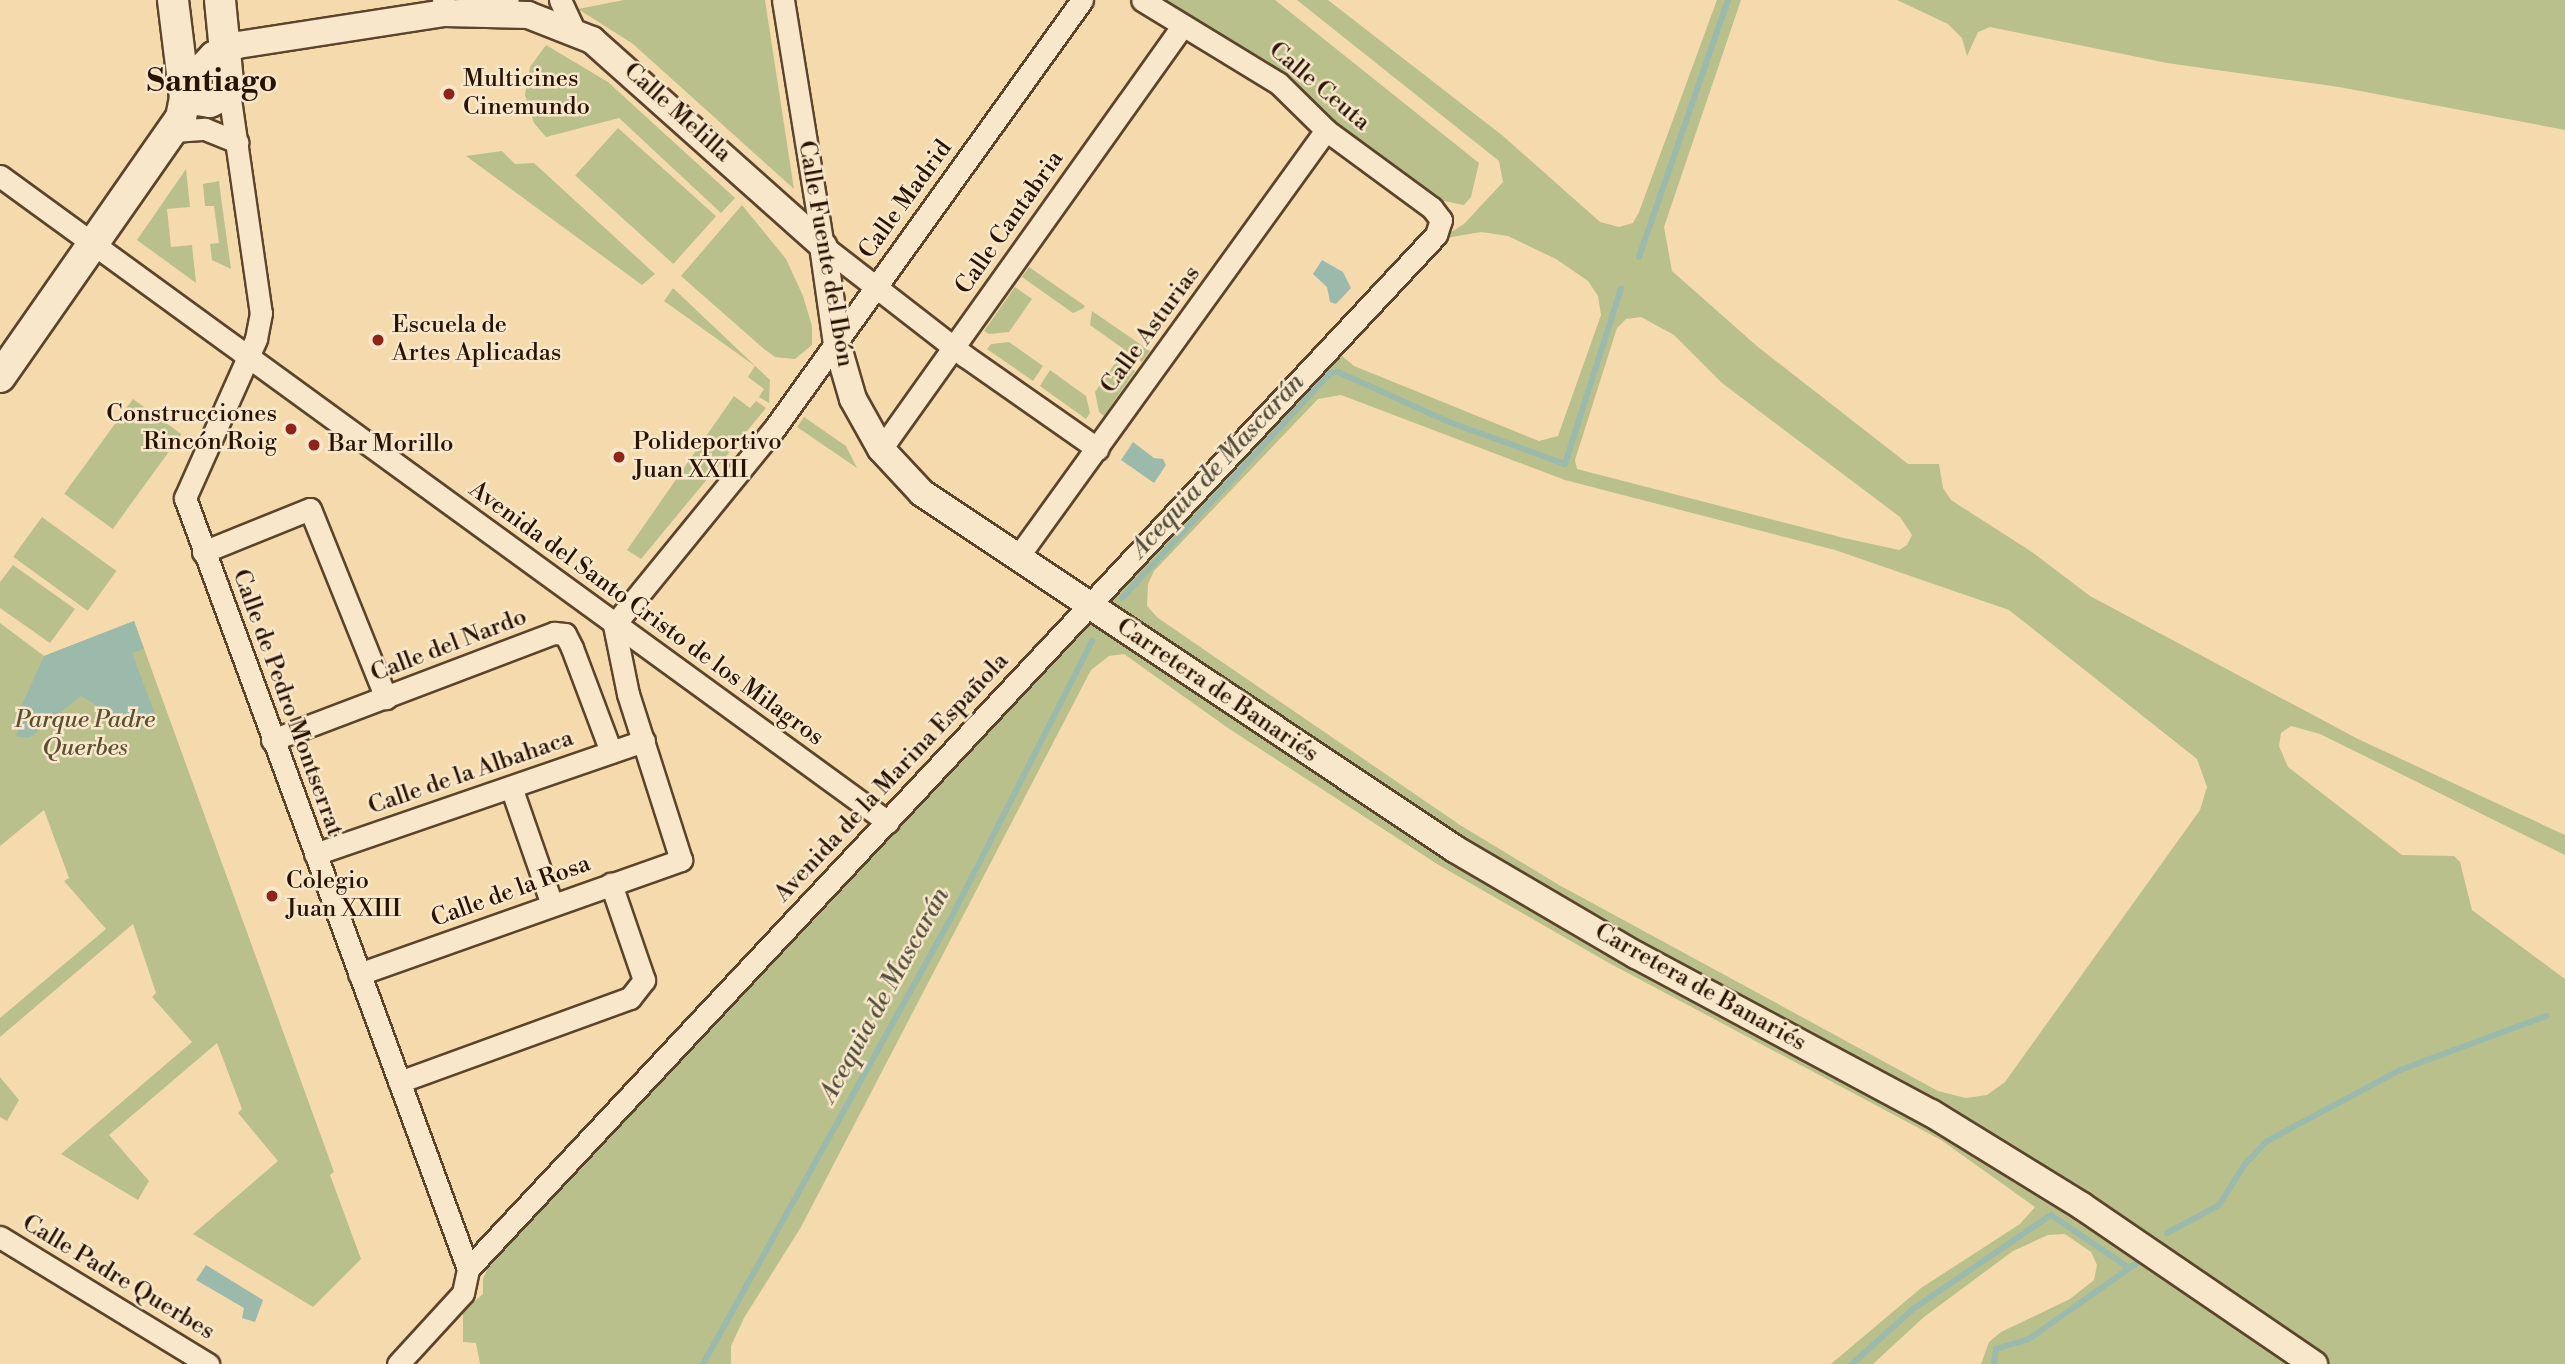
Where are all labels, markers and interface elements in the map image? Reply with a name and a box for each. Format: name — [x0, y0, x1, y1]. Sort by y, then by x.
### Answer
street label: Calle Ceuta — [1263, 36, 1375, 138]
street label: Calle Melilla — [617, 57, 737, 169]
district label: Santiago — [147, 62, 277, 100]
place label: Multicines Cinemundo — [463, 66, 590, 122]
marker: Multicines Cinemundo — [441, 86, 457, 102]
street label: Calle Madrid — [853, 135, 959, 265]
street label: Calle Fuente del Ibón — [791, 139, 859, 369]
street label: Calle Cantabria — [950, 146, 1070, 300]
street label: Calle Asturias — [1095, 261, 1207, 399]
place label: Escuela de Artes Aplicadas — [392, 312, 561, 368]
marker: Escuela de Artes Aplicadas — [370, 332, 386, 348]
water label: Acequia de Mascarán — [1125, 367, 1311, 565]
place label: Construcciones Rincón Roig — [106, 401, 277, 457]
marker: Construcciones Rincón Roig — [283, 421, 299, 437]
place label: Polideportivo Juan XXIII — [633, 429, 782, 485]
place label: Bar Morillo — [328, 431, 453, 459]
marker: Bar Morillo — [306, 437, 322, 453]
marker: Polideportivo Juan XXIII — [611, 449, 627, 465]
street label: Avenida del Santo Cristo de los Milagros — [463, 476, 829, 752]
street label: Calle de Pedro Montserrat — [225, 566, 349, 840]
street label: Calle del Nardo — [367, 603, 531, 689]
street label: Carretera de Banariés — [1111, 613, 1323, 769]
street label: Avenida de la Marina Española — [769, 647, 1015, 909]
park label: Parque Padre Querbes — [15, 707, 155, 763]
street label: Calle de la Albahaca — [365, 724, 577, 822]
street label: Calle de la Rosa — [427, 850, 595, 934]
place label: Colegio Juan XXIII — [286, 868, 401, 924]
water label: Acequia de Mascarán — [813, 882, 957, 1108]
marker: Colegio Juan XXIII — [264, 888, 280, 904]
street label: Carretera de Banariés — [1589, 918, 1811, 1058]
street label: Calle Padre Querbes — [17, 1209, 219, 1347]

